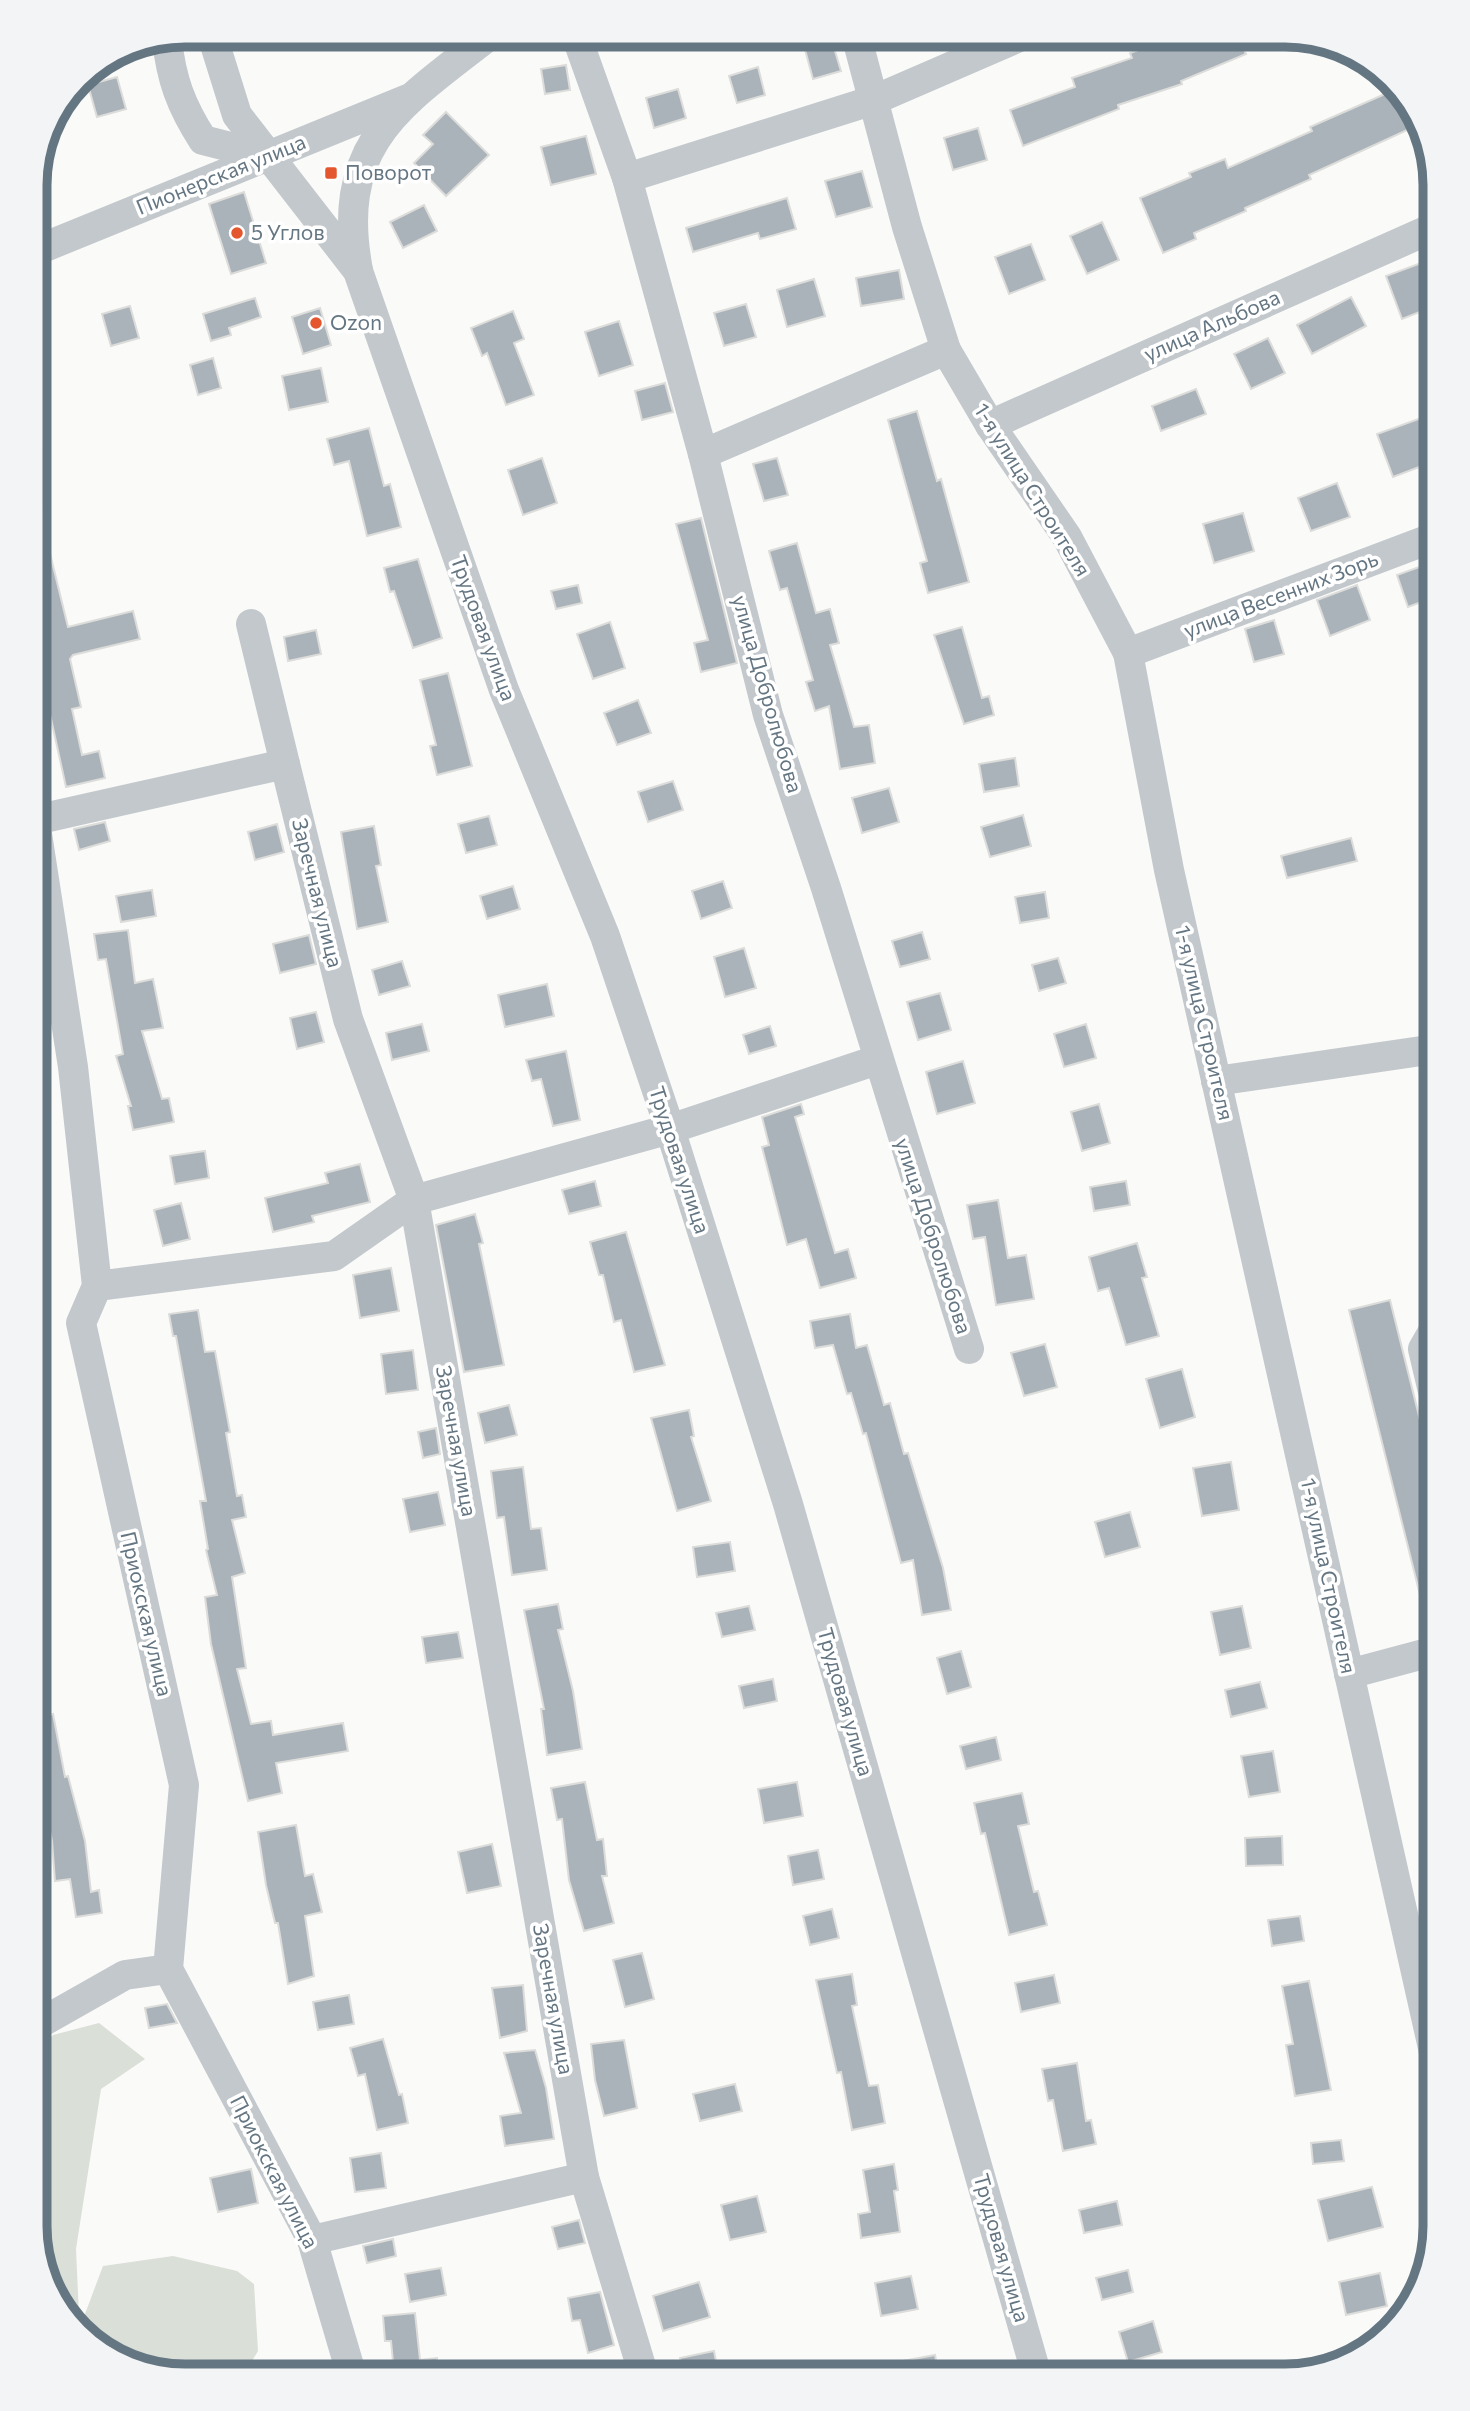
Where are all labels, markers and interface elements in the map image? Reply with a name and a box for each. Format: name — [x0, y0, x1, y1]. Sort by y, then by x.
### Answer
street label: Пионерская улица — [132, 128, 309, 219]
place label: Поворот — [345, 159, 432, 184]
marker: Поворот — [323, 165, 339, 181]
place label: 5 Углов — [251, 219, 325, 244]
marker: 5 Углов — [229, 225, 245, 241]
street label: улица Альбова — [1140, 283, 1283, 366]
place label: Ozon — [330, 309, 382, 334]
marker: Ozon — [308, 315, 324, 331]
street label: 1-я улица Строителя — [970, 398, 1097, 580]
street label: улица Весенних Зорь — [1180, 545, 1381, 642]
street label: Трудовая улица — [446, 551, 522, 704]
street label: улица Добролюбова — [728, 592, 809, 795]
street label: Заречная улица — [288, 815, 349, 970]
street label: 1-я улица Строителя — [1171, 923, 1240, 1123]
street label: Трудовая улица — [645, 1083, 716, 1236]
street label: улица Добролюбова — [891, 1134, 978, 1337]
street label: Заречная улица — [432, 1363, 483, 1518]
street label: 1-я улица Строителя — [1297, 1476, 1362, 1676]
street label: Приокская улица — [116, 1529, 179, 1698]
street label: Трудовая улица — [813, 1624, 880, 1779]
street label: Заречная улица — [529, 1921, 580, 2076]
street label: Приокская улица — [226, 2091, 325, 2252]
street label: Трудовая улица — [969, 2170, 1036, 2325]

